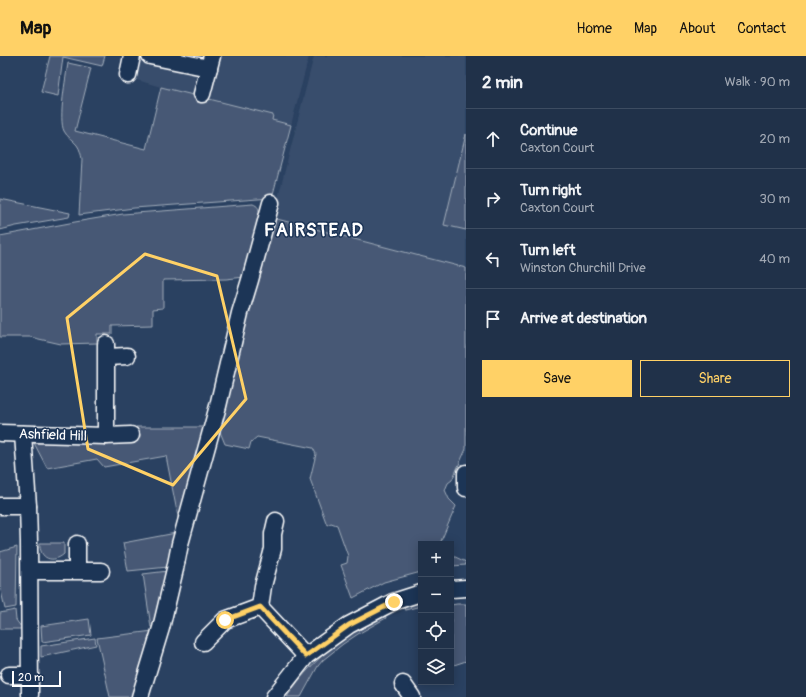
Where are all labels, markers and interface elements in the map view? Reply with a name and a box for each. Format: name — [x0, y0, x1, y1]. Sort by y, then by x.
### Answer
text: Map — [20, 16, 51, 40]
text: Home — [577, 20, 612, 37]
text: Map — [634, 20, 657, 37]
text: About — [679, 20, 715, 37]
text: Contact — [737, 20, 786, 37]
text: 2 min — [482, 72, 523, 93]
text: Walk · 90 m — [725, 74, 790, 90]
text: Continue — [520, 121, 578, 140]
icon: ahead — [482, 128, 504, 150]
text: 20 m — [759, 131, 790, 147]
text: Caxton Court — [520, 140, 594, 156]
text: Turn right — [520, 181, 581, 200]
icon: right — [482, 188, 504, 210]
text: 30 m — [760, 191, 790, 207]
text: Caxton Court — [520, 200, 594, 216]
district label: FAIRSTEAD — [264, 219, 364, 242]
text: Turn left — [520, 241, 576, 260]
icon: left — [482, 248, 504, 270]
text: 40 m — [759, 251, 790, 267]
text: Winston Churchill Drive — [520, 260, 646, 276]
icon: arrive — [482, 308, 504, 330]
text: Arrive at destination — [520, 309, 647, 328]
button: Save — [482, 360, 632, 397]
button: Share — [640, 360, 790, 397]
street label: Ashfield Hill — [19, 425, 87, 445]
map controls — [418, 541, 454, 685]
button: + — [418, 541, 454, 577]
button: − — [418, 577, 454, 613]
route end — [385, 593, 403, 611]
route start — [216, 611, 234, 629]
button: locate — [418, 613, 454, 649]
button: layers — [418, 649, 454, 685]
scale bar — [12, 669, 61, 688]
text: 20 m — [18, 671, 44, 684]

